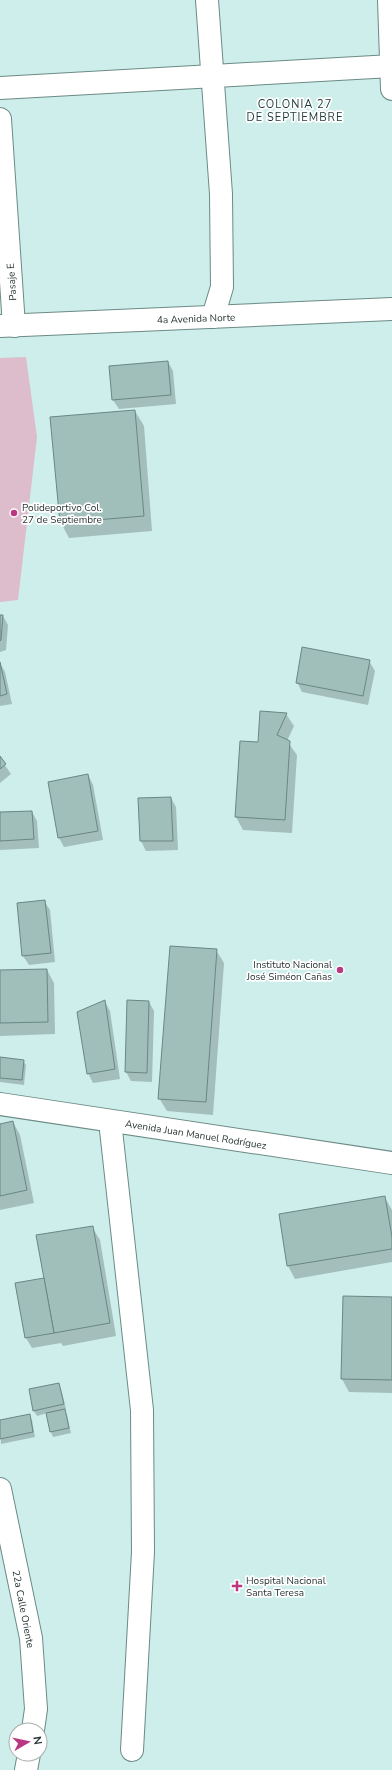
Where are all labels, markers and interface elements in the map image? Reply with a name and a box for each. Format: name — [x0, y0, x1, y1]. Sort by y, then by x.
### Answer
district label: COLONIA 27 DE SEPTIEMBRE — [247, 97, 343, 125]
street label: Pasaje E — [4, 263, 20, 301]
street label: 4a Avenida Norte — [157, 311, 236, 327]
place label: Polideportivo Col. 27 de Septiembre — [22, 501, 102, 527]
marker: Polideportivo Col. 27 de Septiembre — [9, 508, 19, 518]
place label: Instituto Nacional José Siméon Cañas — [246, 958, 332, 984]
marker: Instituto Nacional José Siméon Cañas — [335, 965, 345, 975]
street label: Avenida Juan Manuel Rodríguez — [124, 1117, 268, 1153]
street label: 22a Calle Oriente — [9, 1569, 37, 1649]
place label: Hospital Nacional Santa Teresa — [246, 1574, 326, 1600]
marker: Hospital Nacional Santa Teresa — [231, 1580, 243, 1592]
north arrow — [8, 1722, 48, 1762]
text: N — [29, 1735, 45, 1746]

